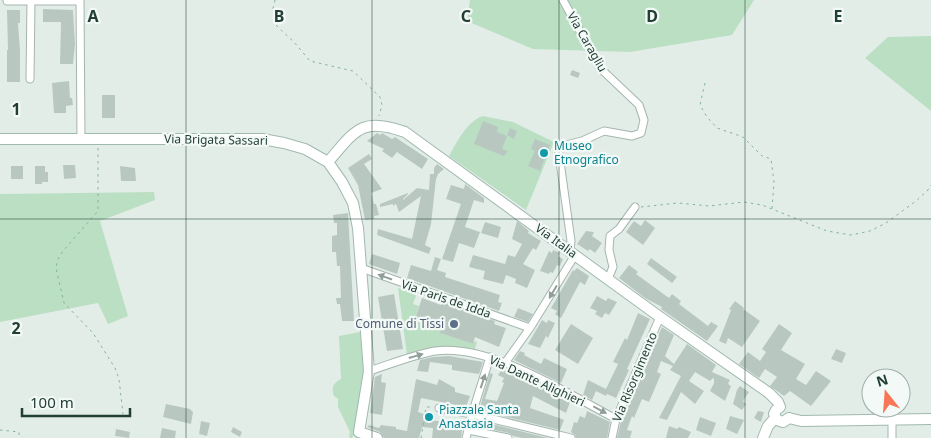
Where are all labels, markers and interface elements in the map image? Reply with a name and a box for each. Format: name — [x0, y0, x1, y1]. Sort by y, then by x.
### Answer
text: A — [87, 5, 99, 27]
text: B — [274, 5, 284, 27]
text: C — [461, 5, 471, 27]
text: D — [646, 5, 658, 27]
text: E — [834, 5, 843, 27]
street label: Via Caragliu — [563, 9, 612, 75]
text: 1 — [11, 98, 21, 120]
street label: Via Brigata Sassari — [164, 130, 268, 149]
place label: Museo Etnografico — [554, 137, 619, 168]
marker: Museo Etnografico — [538, 147, 550, 159]
street label: Via Italia — [532, 220, 581, 262]
one-way arrow — [378, 273, 393, 281]
street label: Via Paris de Idda — [399, 275, 493, 322]
one-way arrow — [548, 285, 557, 298]
place label: Comune di Tissi — [355, 315, 444, 332]
text: 2 — [11, 317, 21, 339]
marker: Comune di Tissi — [448, 318, 460, 330]
street label: Via Risorgimento — [608, 329, 661, 424]
street label: Via Dante Alighieri — [487, 351, 588, 410]
one-way arrow — [408, 352, 423, 360]
north arrow — [861, 368, 911, 418]
text: N — [874, 369, 890, 391]
one-way arrow — [479, 373, 487, 388]
scale bar — [22, 386, 130, 418]
text: 100 m — [30, 392, 74, 412]
place label: Piazzale Santa Anastasia — [439, 401, 519, 432]
one-way arrow — [592, 406, 607, 414]
marker: Piazzale Santa Anastasia — [423, 411, 435, 423]

